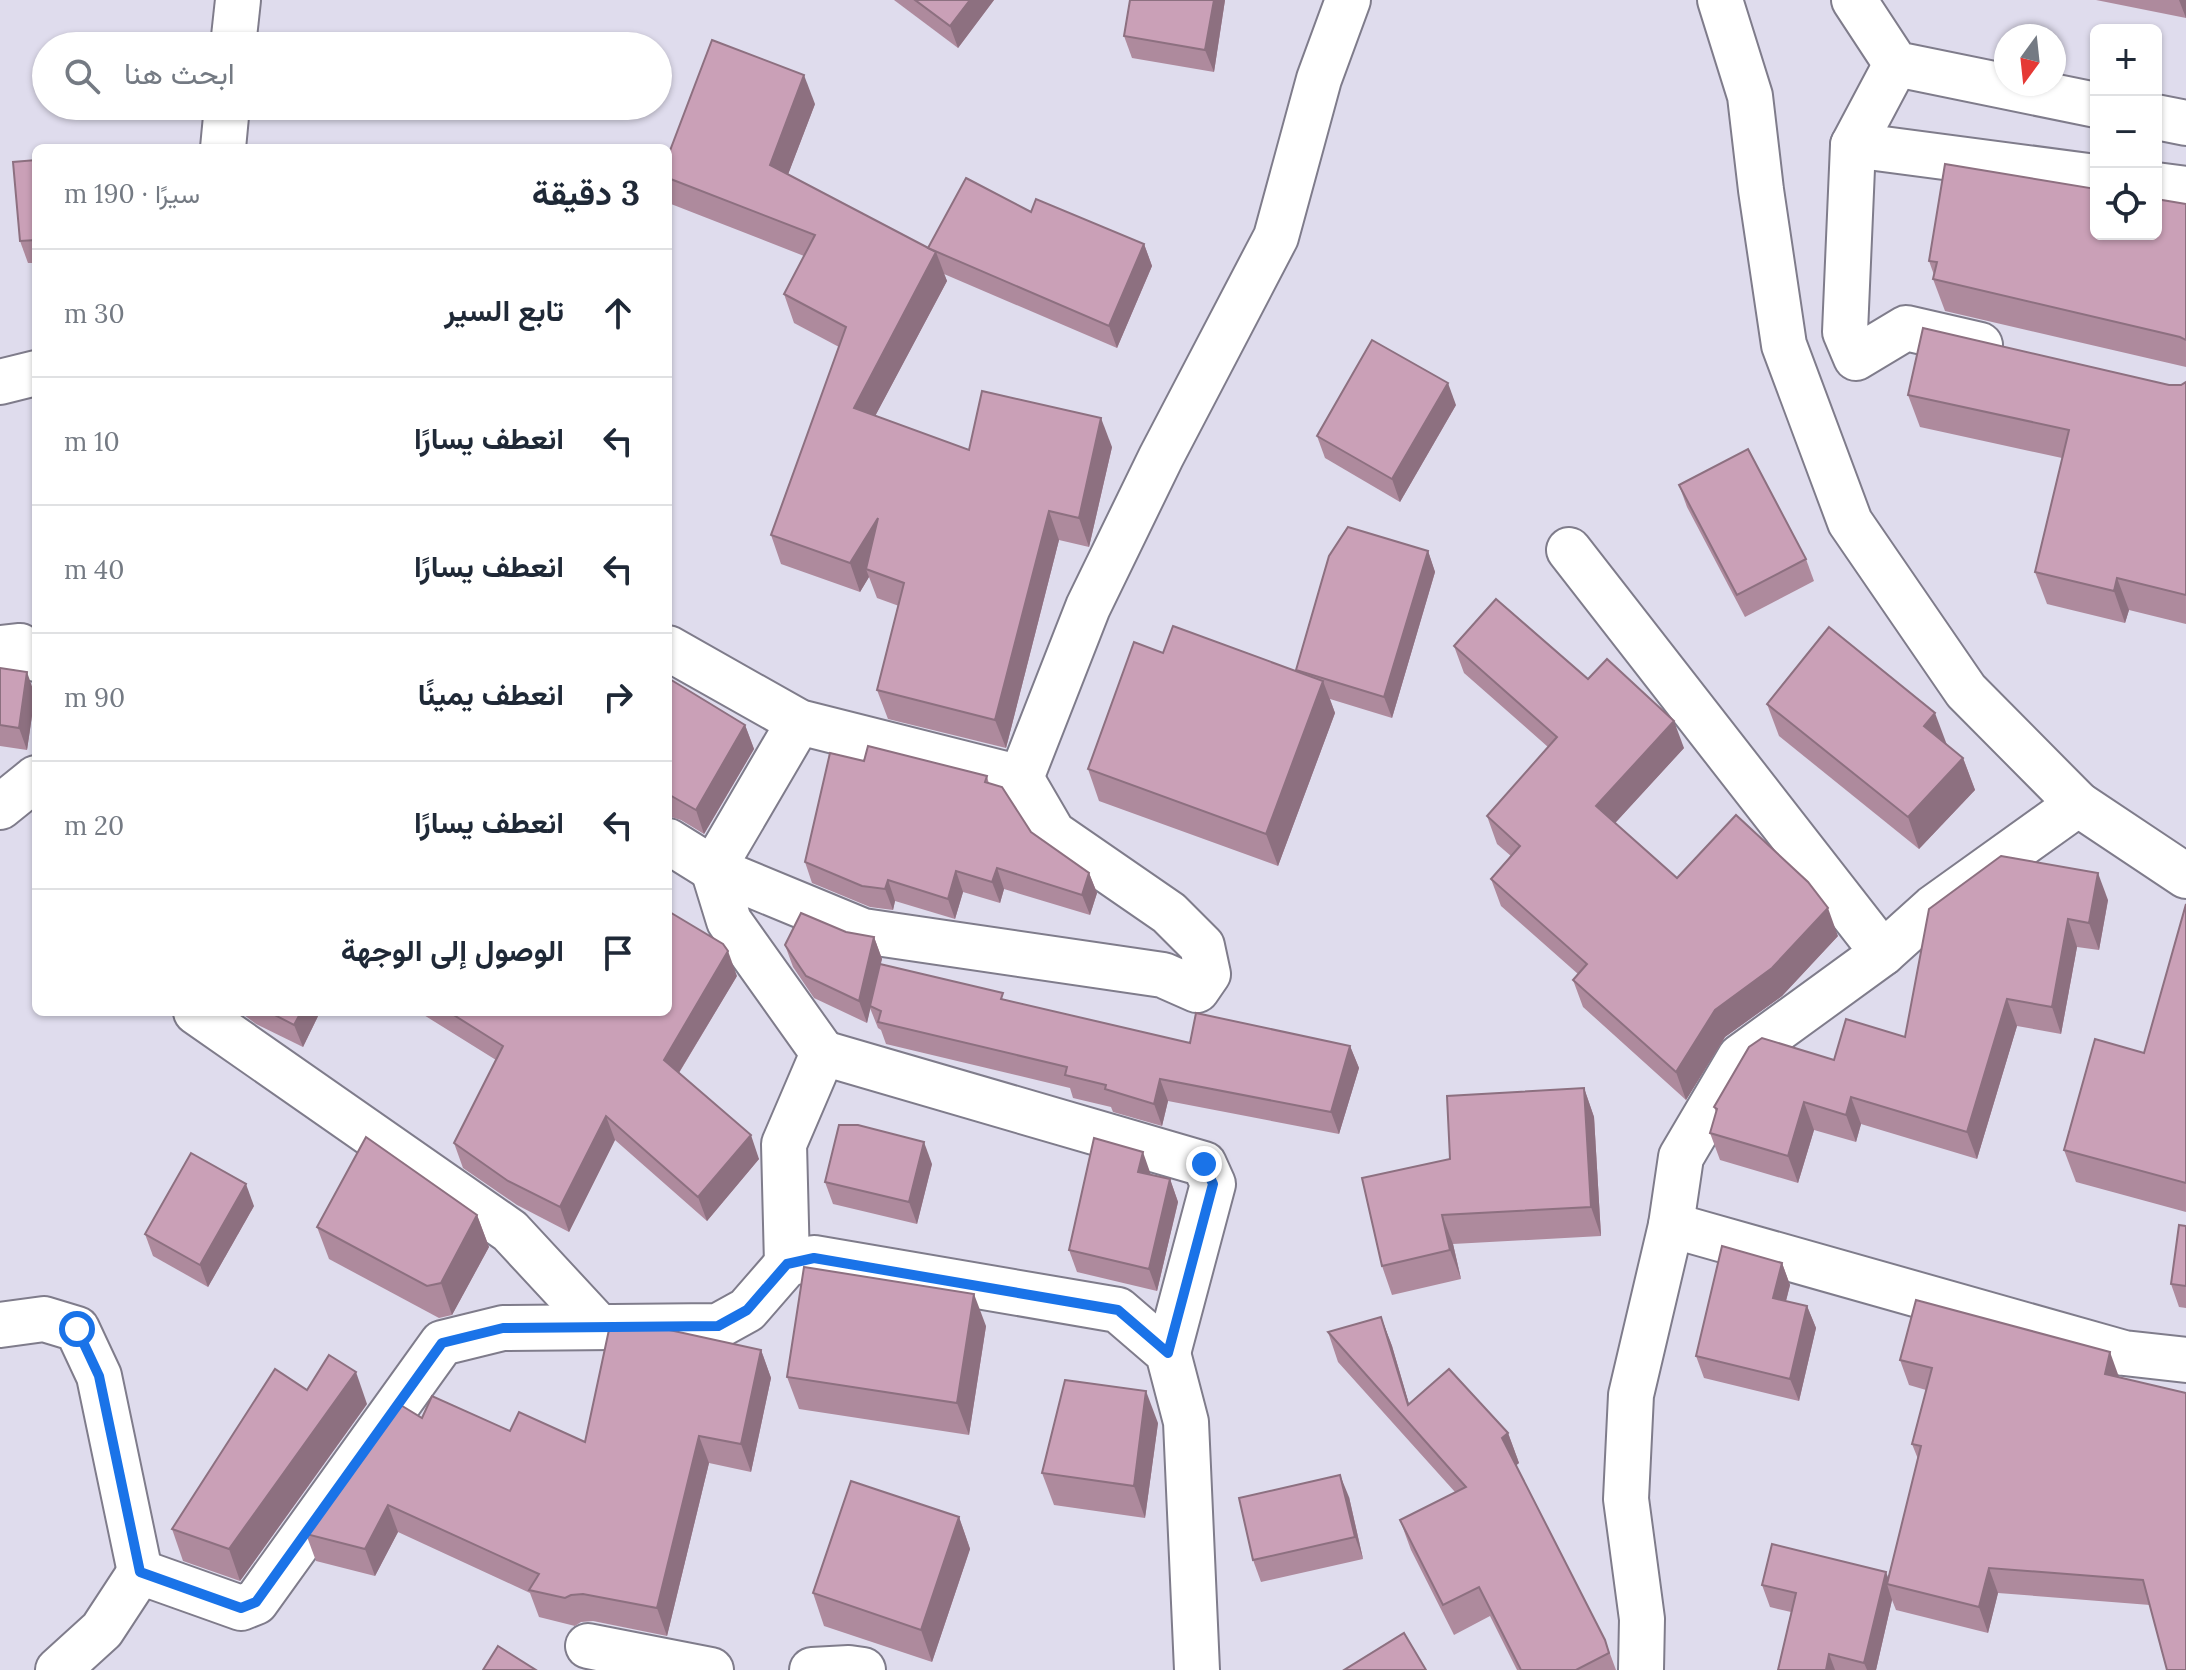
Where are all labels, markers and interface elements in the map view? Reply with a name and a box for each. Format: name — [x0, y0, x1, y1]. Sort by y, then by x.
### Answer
north arrow — [1994, 24, 2066, 96]
map controls — [2090, 24, 2162, 240]
button: + — [2090, 24, 2162, 96]
search box — [32, 32, 672, 120]
icon: search — [60, 54, 104, 98]
text: ابحث هنا — [124, 54, 235, 92]
button: − — [2090, 96, 2162, 168]
button: locate — [2090, 168, 2162, 240]
text: 3 دقيقة — [532, 171, 640, 214]
text: سيرًا · 190 m — [64, 177, 200, 210]
text: تابع السير — [444, 291, 564, 329]
icon: ahead — [596, 291, 640, 335]
text: 30 m — [64, 297, 125, 330]
text: انعطف يسارًا — [414, 419, 564, 457]
icon: left — [596, 419, 640, 463]
text: 10 m — [64, 425, 120, 458]
text: انعطف يسارًا — [414, 547, 564, 585]
icon: left — [596, 547, 640, 591]
text: 40 m — [64, 553, 124, 586]
text: انعطف يمينًا — [418, 675, 564, 713]
icon: right — [596, 675, 640, 719]
text: 90 m — [64, 681, 125, 714]
text: انعطف يسارًا — [414, 803, 564, 841]
icon: left — [596, 803, 640, 847]
text: 20 m — [64, 809, 124, 842]
text: الوصول إلى الوجهة — [341, 931, 564, 969]
icon: arrive — [596, 931, 640, 975]
route end — [1186, 1146, 1222, 1182]
route start — [59, 1311, 95, 1347]

